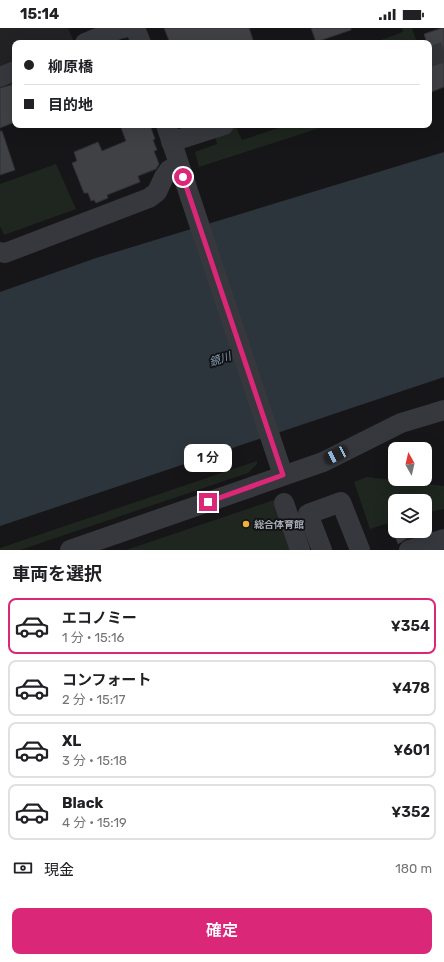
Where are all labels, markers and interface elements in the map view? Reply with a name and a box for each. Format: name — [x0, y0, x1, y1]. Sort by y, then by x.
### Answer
text: 15:14 — [20, 5, 59, 23]
text: 柳原橋 — [48, 58, 93, 76]
text: 目的地 — [48, 96, 93, 114]
route start — [174, 168, 192, 186]
water label: 鏡川 — [208, 350, 234, 369]
north arrow — [388, 442, 432, 486]
map controls — [388, 442, 432, 538]
callout: 1 分 — [184, 444, 232, 472]
car — [323, 444, 349, 466]
text: 1 分 — [197, 450, 219, 465]
route end — [199, 493, 217, 511]
button: layers — [388, 494, 432, 538]
marker: 総合体育館 — [241, 519, 251, 529]
place label: 総合体育館 — [254, 519, 304, 531]
text: 車両を選択 — [12, 563, 102, 585]
icon: car — [14, 608, 50, 644]
text: エコノミー — [62, 609, 137, 627]
text: ¥354 — [391, 617, 430, 635]
text: 1 分 · 15:16 — [62, 630, 124, 645]
icon: car — [14, 670, 50, 706]
text: コンフォート — [62, 671, 152, 689]
text: ¥478 — [392, 679, 430, 697]
text: 2 分 · 15:17 — [62, 692, 125, 707]
icon: car — [14, 732, 50, 768]
text: XL — [62, 732, 81, 750]
text: ¥601 — [393, 741, 430, 759]
text: 3 分 · 15:18 — [62, 753, 127, 768]
icon: car — [14, 794, 50, 830]
text: Black — [62, 794, 103, 812]
text: ¥352 — [391, 803, 430, 821]
text: 4 分 · 15:19 — [62, 815, 127, 830]
icon: cash — [12, 857, 34, 879]
text: 現金 — [44, 861, 74, 879]
text: 180 m — [395, 861, 432, 876]
button: 確定 — [12, 908, 432, 954]

